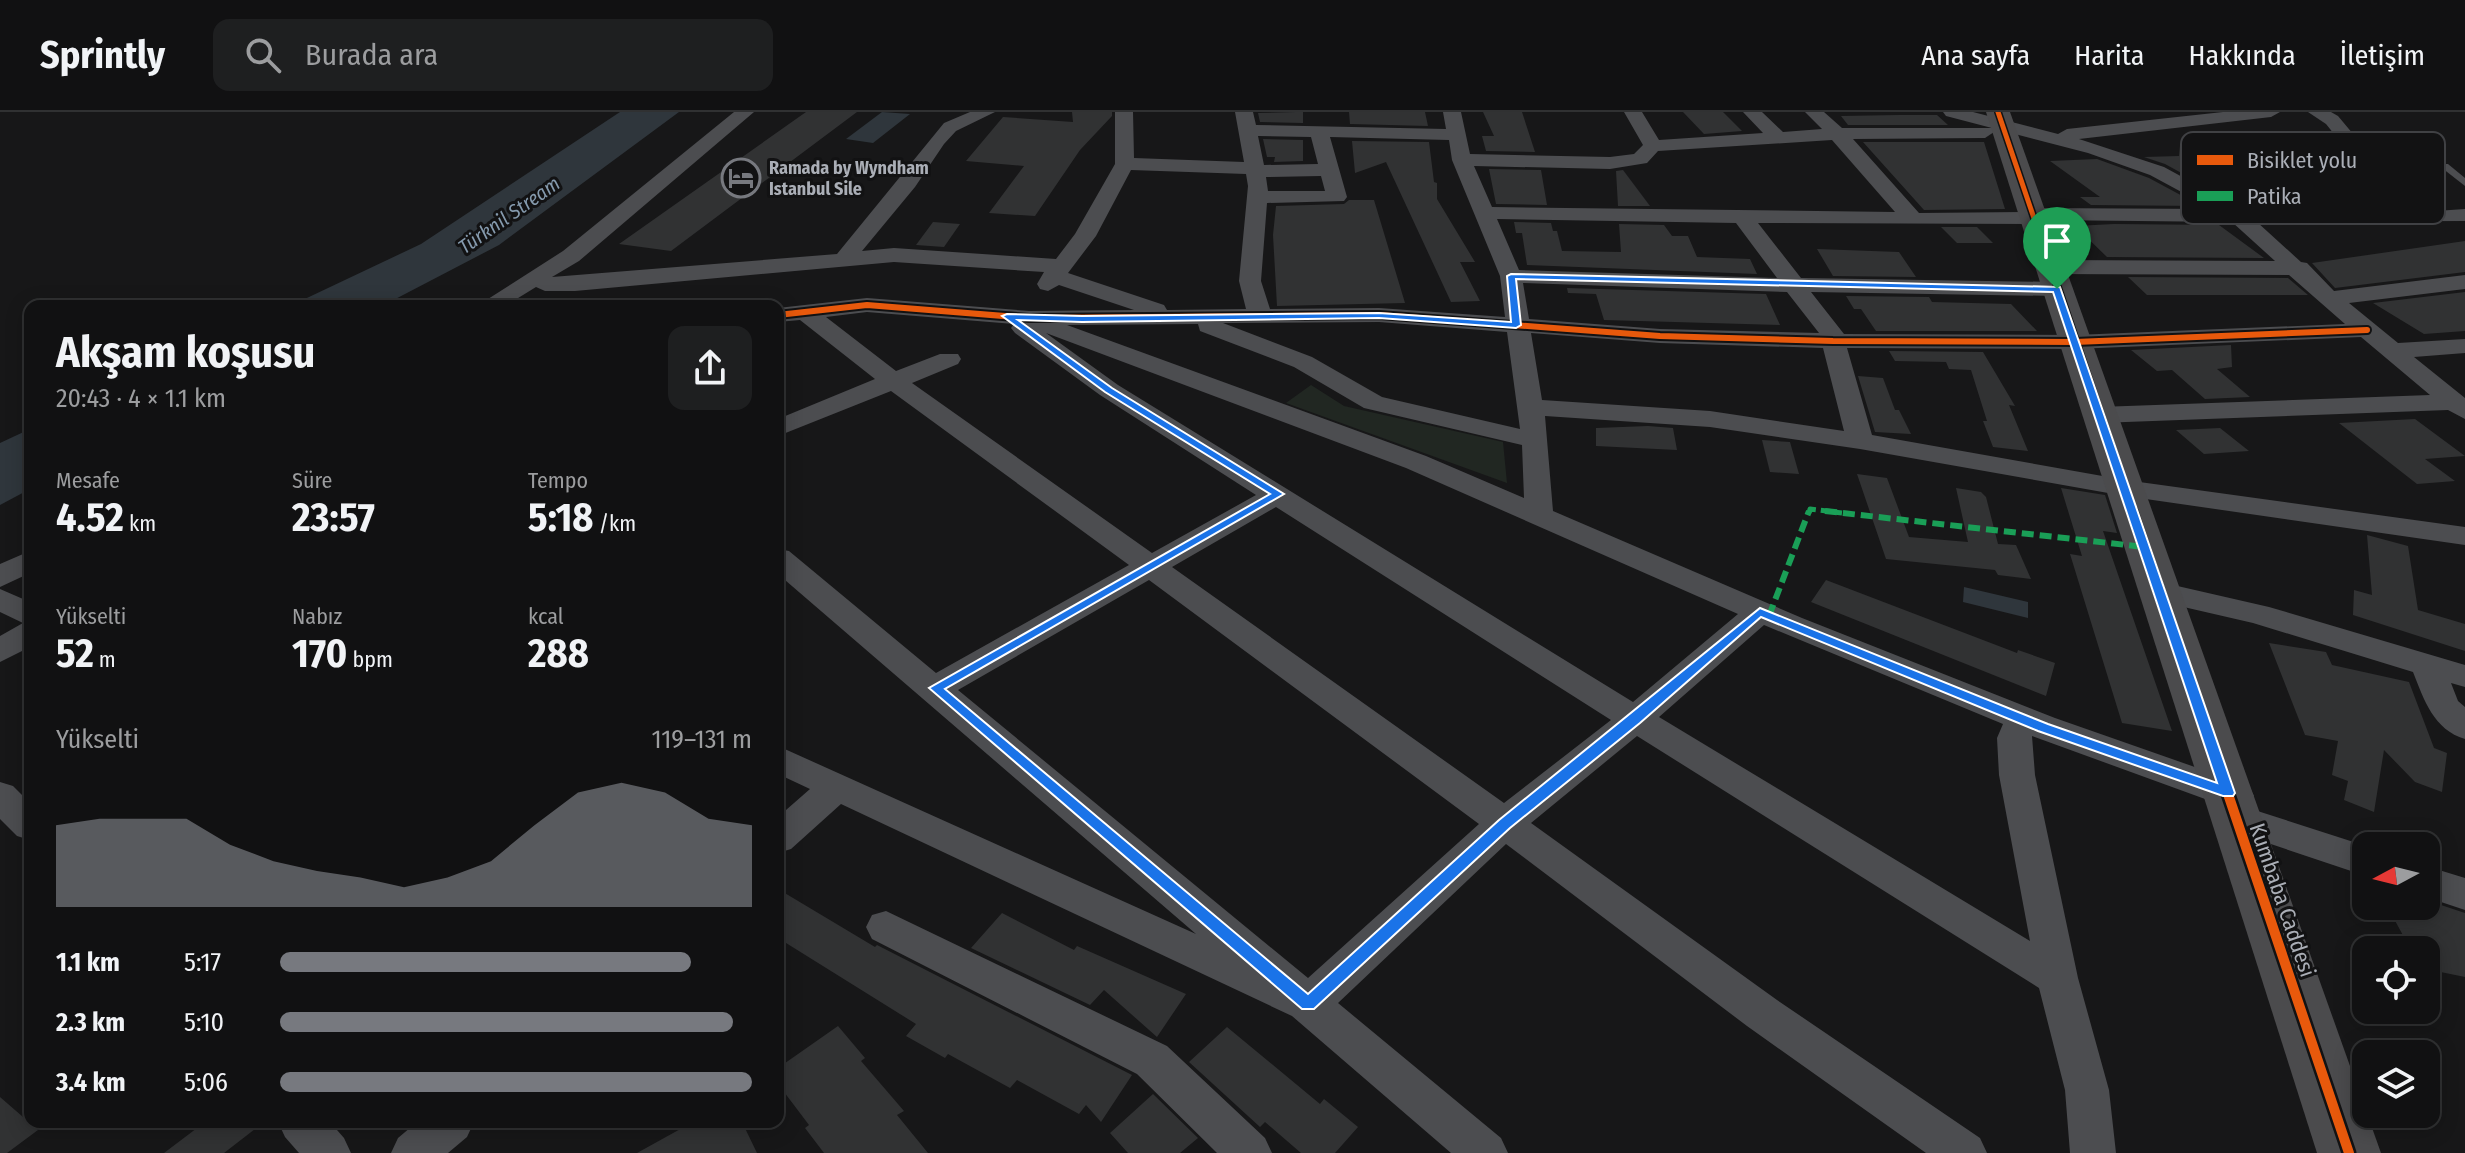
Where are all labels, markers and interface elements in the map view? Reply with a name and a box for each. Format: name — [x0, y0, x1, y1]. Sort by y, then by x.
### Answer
search box — [213, 19, 773, 91]
text: Sprintly — [40, 32, 165, 78]
icon: search — [241, 33, 285, 77]
text: Burada ara — [305, 37, 438, 73]
text: Ana sayfa — [1921, 39, 2030, 72]
text: Harita — [2074, 39, 2144, 72]
text: Hakkında — [2188, 39, 2296, 72]
text: İletişim — [2340, 39, 2425, 72]
legend — [2181, 132, 2445, 224]
text: Bisiklet yolu — [2247, 147, 2357, 174]
hotel icon: Ramada by Wyndham Istanbul Sile — [720, 157, 762, 199]
place label: Ramada by Wyndham Istanbul Sile — [769, 157, 929, 200]
water label: Türknil Stream — [454, 171, 564, 259]
text: Patika — [2247, 183, 2302, 210]
pin — [2023, 207, 2091, 289]
icon: arrive — [2035, 219, 2079, 263]
text: Akşam koşusu — [56, 326, 315, 379]
button: share — [668, 326, 752, 410]
text: 20:43 · 4 × 1.1 km — [56, 383, 226, 414]
text: Mesafe — [56, 467, 120, 494]
text: Süre — [292, 467, 332, 494]
text: Tempo — [528, 467, 588, 494]
text: 4.52 — [56, 494, 124, 542]
text: 23:57 — [292, 494, 375, 542]
text: 5:18 — [528, 494, 593, 542]
text: km — [124, 510, 156, 537]
text: /km — [593, 510, 636, 537]
text: Yükselti — [56, 603, 126, 630]
text: Nabız — [292, 603, 342, 630]
text: kcal — [528, 603, 564, 630]
text: 52 — [56, 630, 94, 678]
text: 170 — [292, 630, 347, 678]
text: 288 — [528, 630, 589, 678]
text: m — [94, 646, 116, 673]
text: bpm — [347, 646, 393, 673]
text: Yükselti — [56, 724, 139, 755]
text: 119–131 m — [651, 724, 752, 755]
street label: Kumbaba Caddesi — [2244, 820, 2321, 981]
north arrow — [2352, 832, 2440, 920]
map controls — [2352, 832, 2440, 1128]
button: locate — [2352, 936, 2440, 1024]
text: 1.1 km — [56, 947, 120, 978]
text: 5:17 — [184, 947, 221, 978]
text: 2.3 km — [56, 1007, 125, 1038]
text: 5:10 — [184, 1007, 224, 1038]
button: layers — [2352, 1040, 2440, 1128]
text: 3.4 km — [56, 1067, 126, 1098]
text: 5:06 — [184, 1067, 228, 1098]

